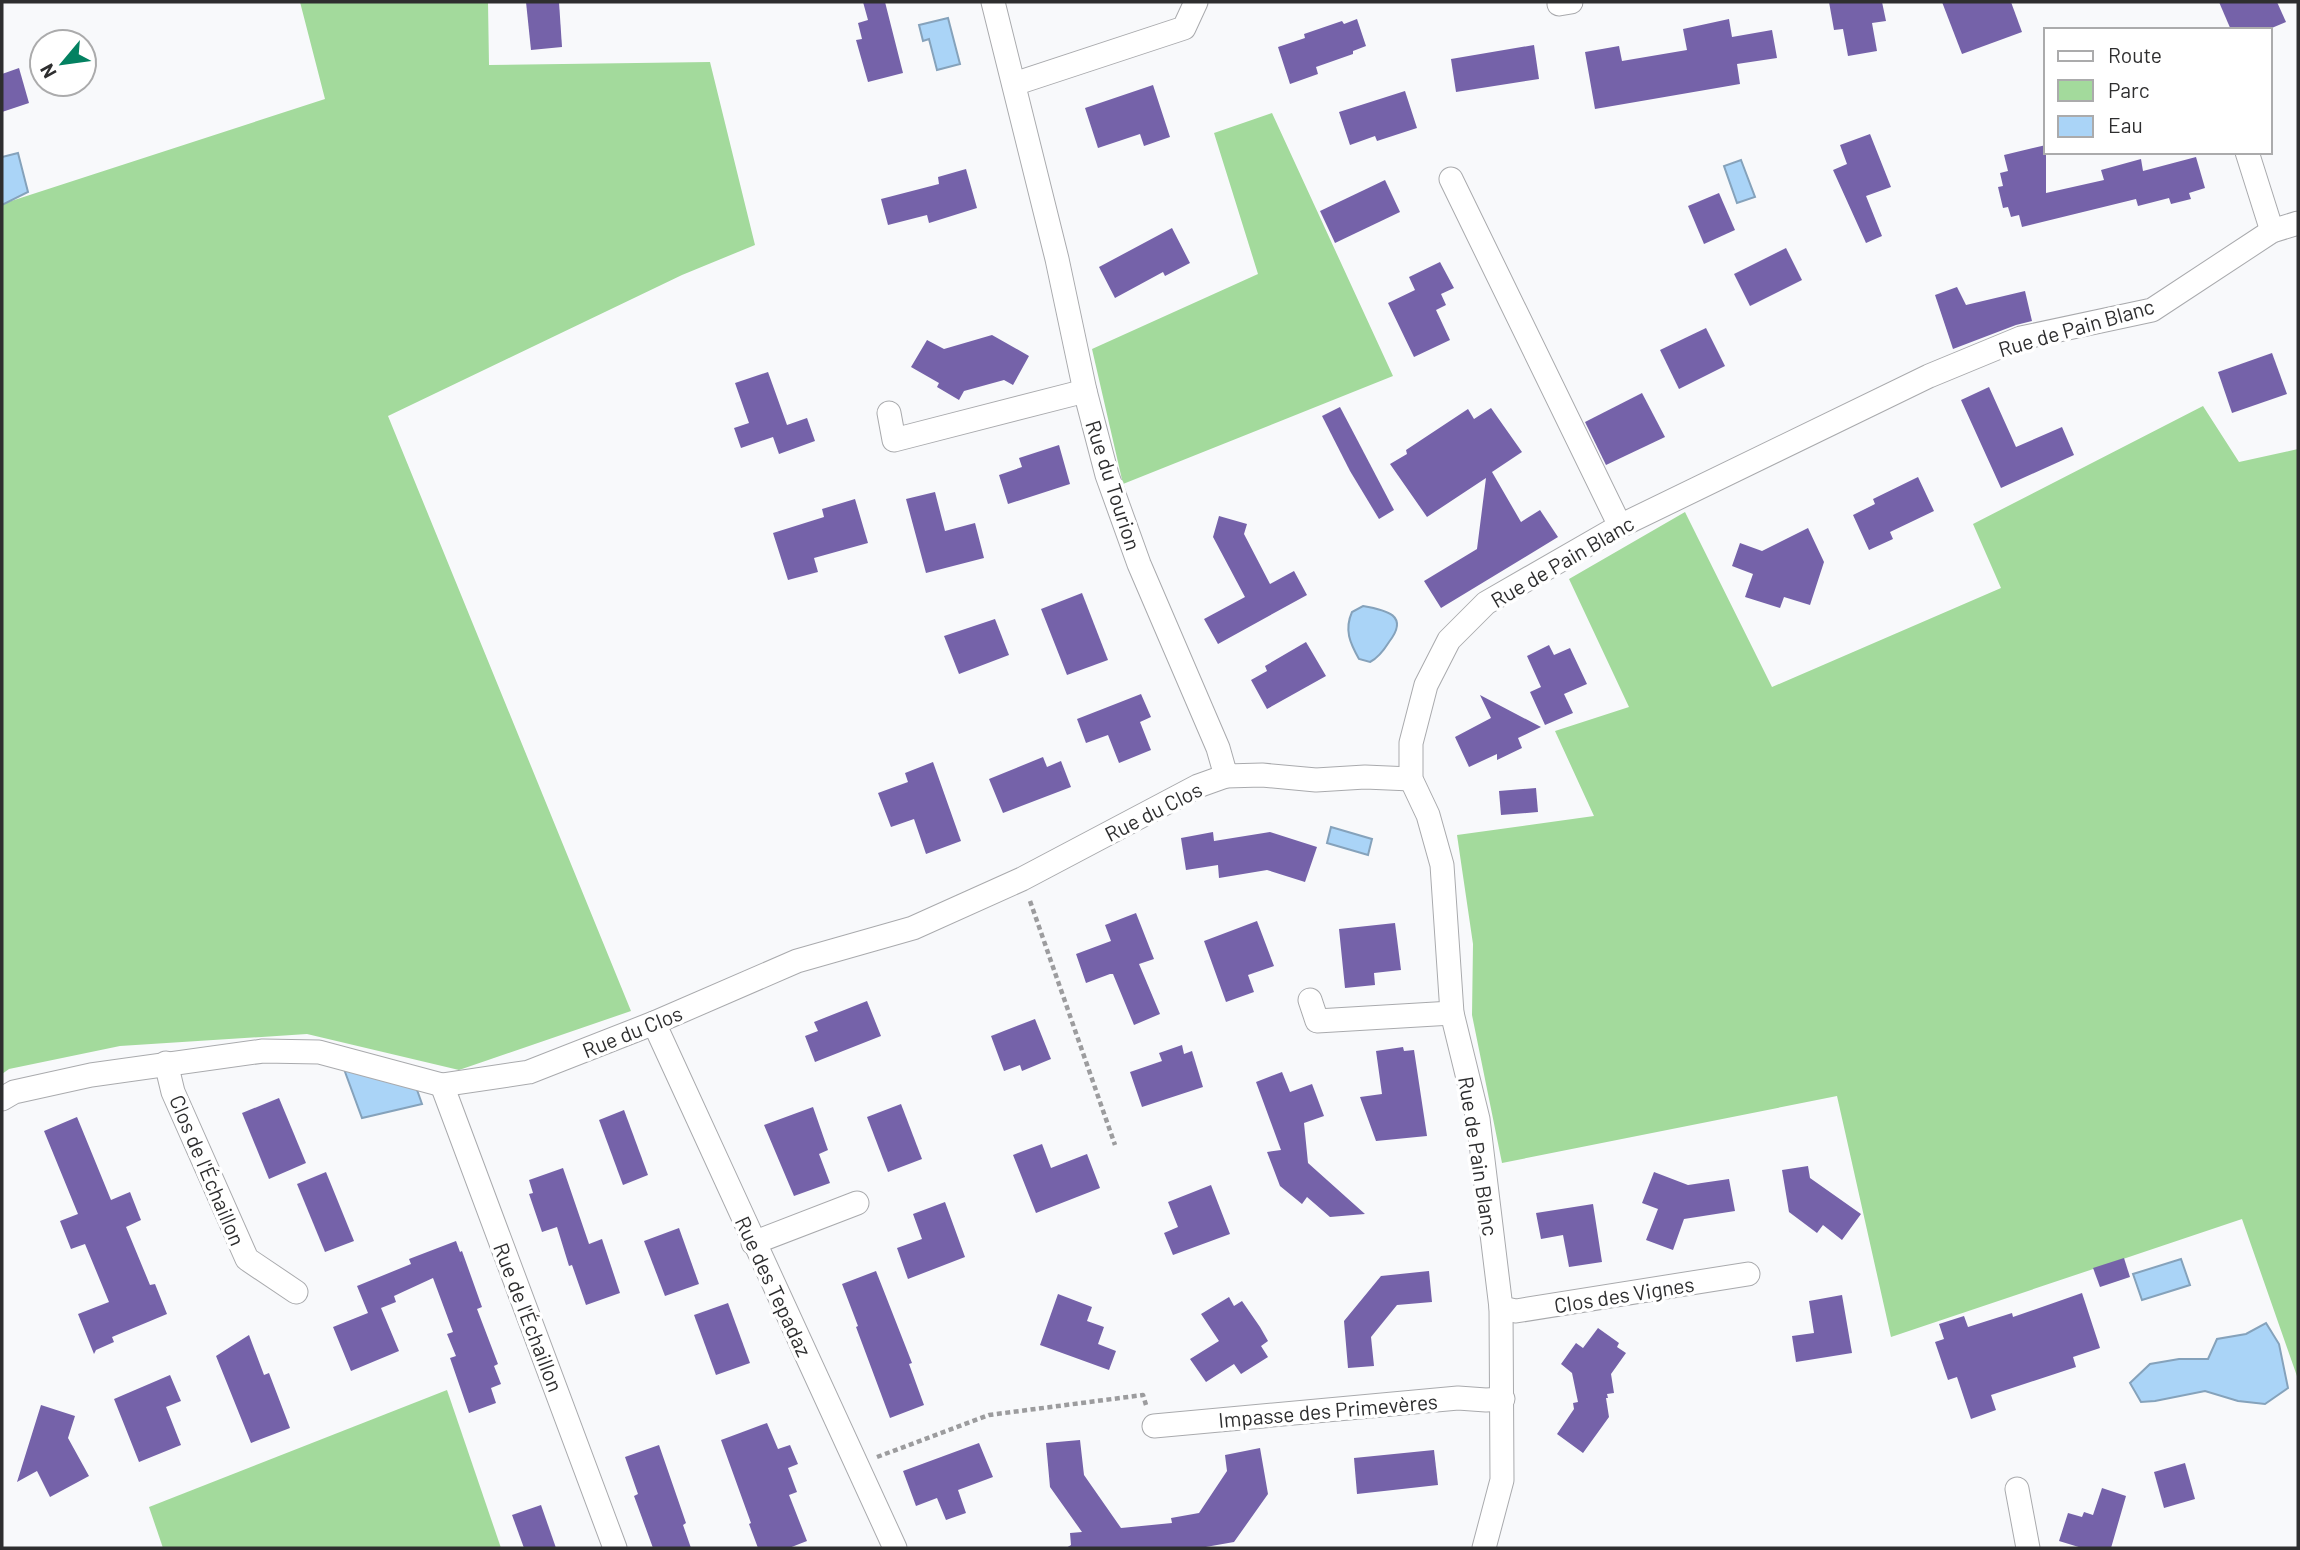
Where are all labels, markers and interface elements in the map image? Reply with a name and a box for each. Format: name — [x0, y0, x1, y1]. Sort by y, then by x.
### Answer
north arrow — [28, 28, 98, 98]
legend — [2044, 28, 2272, 154]
text: Route — [2108, 42, 2162, 67]
text: N — [35, 60, 61, 83]
text: Parc — [2108, 77, 2150, 102]
text: Eau — [2108, 112, 2143, 137]
street label: Rue de Pain Blanc — [1995, 293, 2157, 361]
street label: Rue du Tourion — [1081, 417, 1147, 553]
street label: Rue de Pain Blanc — [1486, 510, 1638, 612]
street label: Rue du Clos — [1100, 776, 1206, 846]
street label: Rue du Clos — [578, 1000, 686, 1062]
street label: Rue de Pain Blanc — [1454, 1074, 1504, 1238]
street label: Clos de l'Échaillon — [165, 1091, 251, 1249]
street label: Rue des Tepadaz — [731, 1212, 817, 1360]
street label: Rue de l'Échaillon — [489, 1239, 569, 1395]
street label: Clos des Vignes — [1552, 1271, 1696, 1317]
street label: Impasse des Primevères — [1217, 1388, 1439, 1432]

